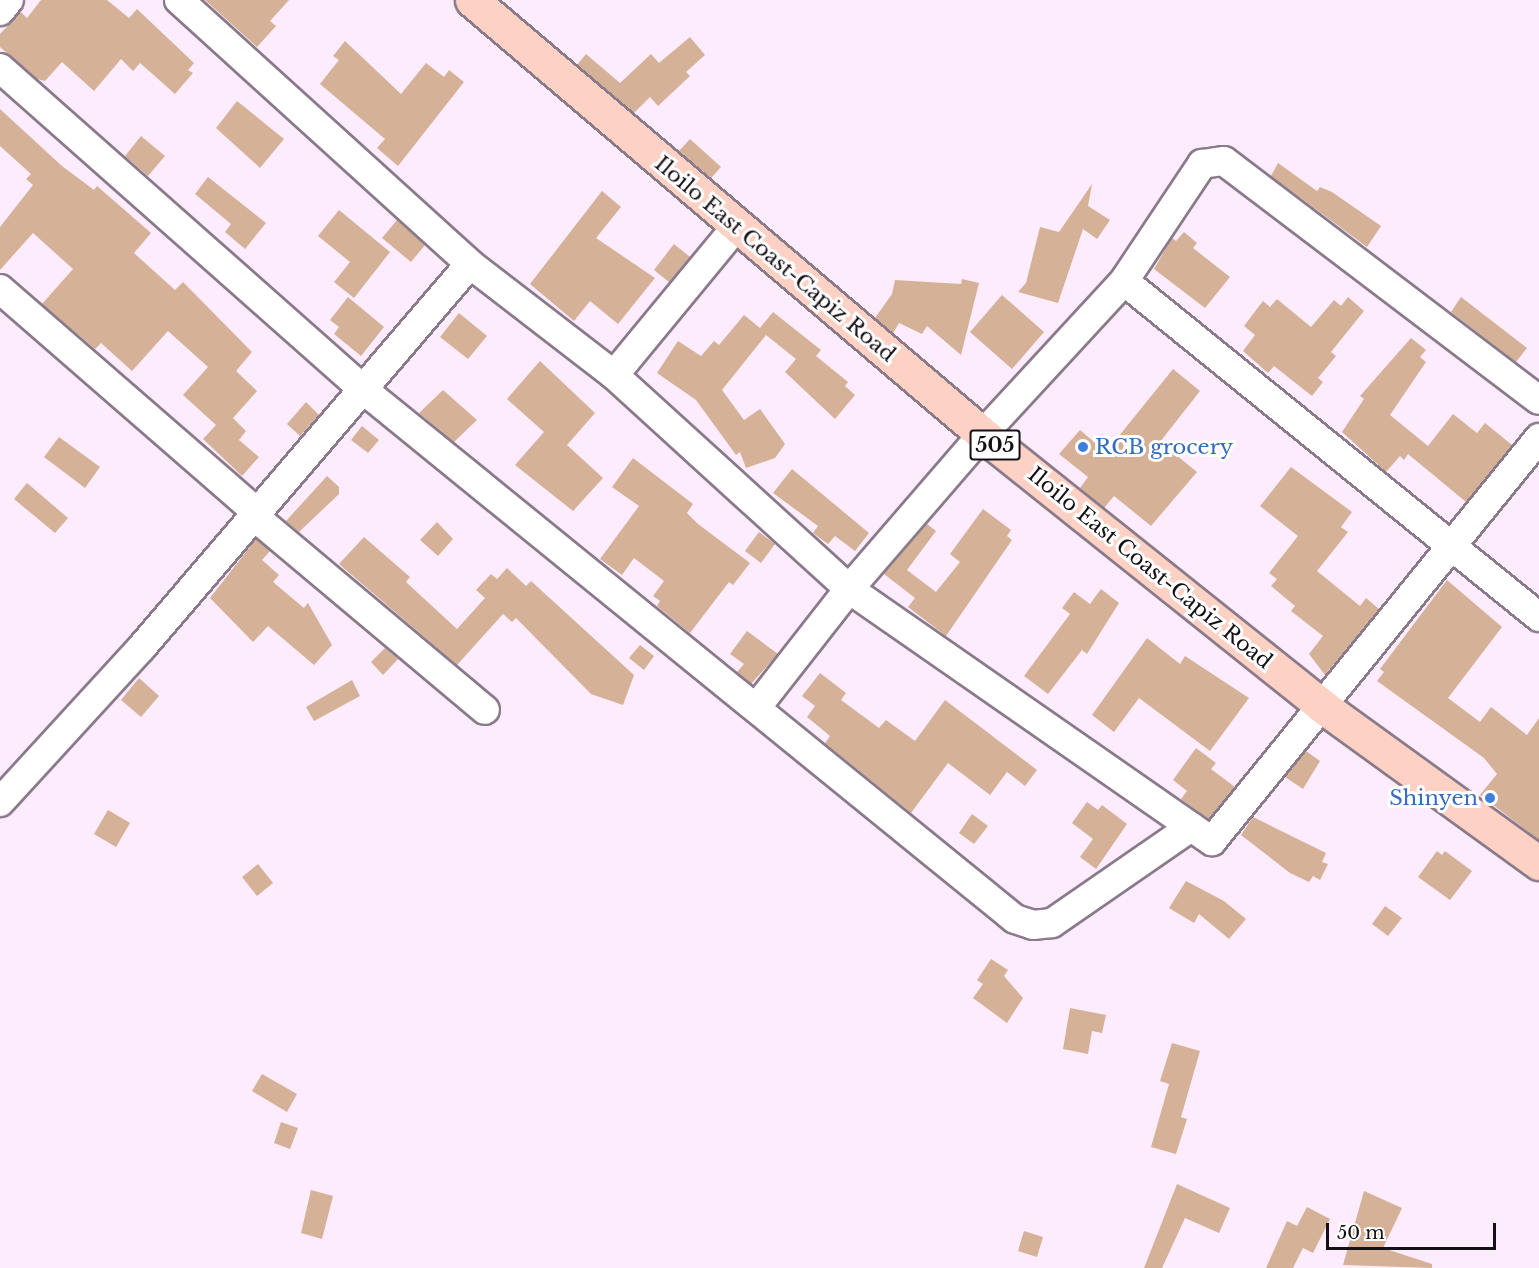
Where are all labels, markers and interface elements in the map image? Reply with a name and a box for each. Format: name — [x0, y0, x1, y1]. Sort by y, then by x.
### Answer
street label: Iloilo East Coast-Capiz Road — [650, 151, 900, 367]
road number: 505 — [970, 428, 1020, 462]
place label: RCB grocery — [1095, 434, 1233, 460]
marker: RCB grocery — [1076, 440, 1090, 454]
street label: Iloilo East Coast-Capiz Road — [1023, 462, 1277, 674]
place label: Shinyen — [1389, 785, 1478, 811]
marker: Shinyen — [1483, 791, 1497, 805]
scale bar — [1329, 1211, 1498, 1249]
text: 50 m — [1337, 1222, 1385, 1244]

